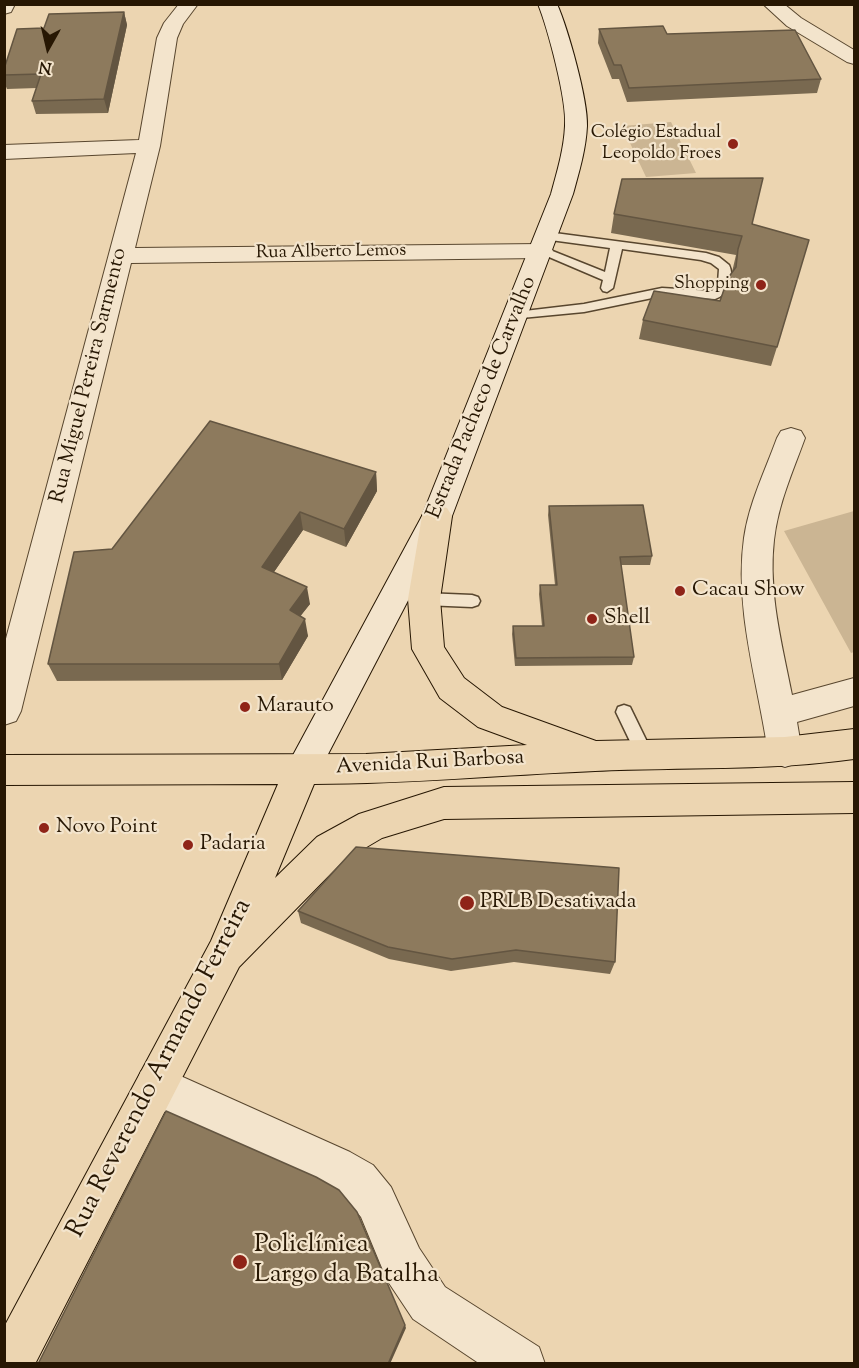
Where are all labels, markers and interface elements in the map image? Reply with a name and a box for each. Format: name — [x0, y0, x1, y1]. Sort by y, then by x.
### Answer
north arrow — [18, 18, 78, 78]
text: N — [37, 54, 53, 79]
place label: Colégio Estadual Leopoldo Froes — [591, 123, 721, 166]
marker: Colégio Estadual Leopoldo Froes — [726, 137, 740, 151]
street label: Rua Alberto Lemos — [256, 241, 406, 265]
street label: Rua Miguel Pereira Sarmento — [46, 246, 134, 506]
street label: Estrada Pacheco de Carvalho — [423, 273, 543, 523]
place label: Shopping — [674, 274, 749, 296]
marker: Shopping — [754, 278, 768, 292]
place label: Cacau Show — [692, 578, 805, 604]
marker: Cacau Show — [673, 584, 687, 598]
place label: Shell — [604, 606, 650, 632]
marker: Shell — [585, 612, 599, 626]
place label: Marauto — [257, 694, 334, 720]
marker: Marauto — [238, 700, 252, 714]
street label: Avenida Rui Barbosa — [335, 746, 525, 782]
place label: Novo Point — [56, 815, 157, 841]
marker: Novo Point — [37, 821, 51, 835]
place label: Padaria — [200, 832, 266, 858]
marker: Padaria — [181, 838, 195, 852]
place label: PRLB Desativada — [480, 890, 636, 916]
street label: Rua Reverendo Armando Ferreira — [62, 894, 260, 1244]
marker: PRLB Desativada — [458, 894, 476, 912]
place label: Policlínica Largo da Batalha — [254, 1231, 439, 1292]
marker: Policlínica Largo da Batalha — [231, 1253, 249, 1271]

